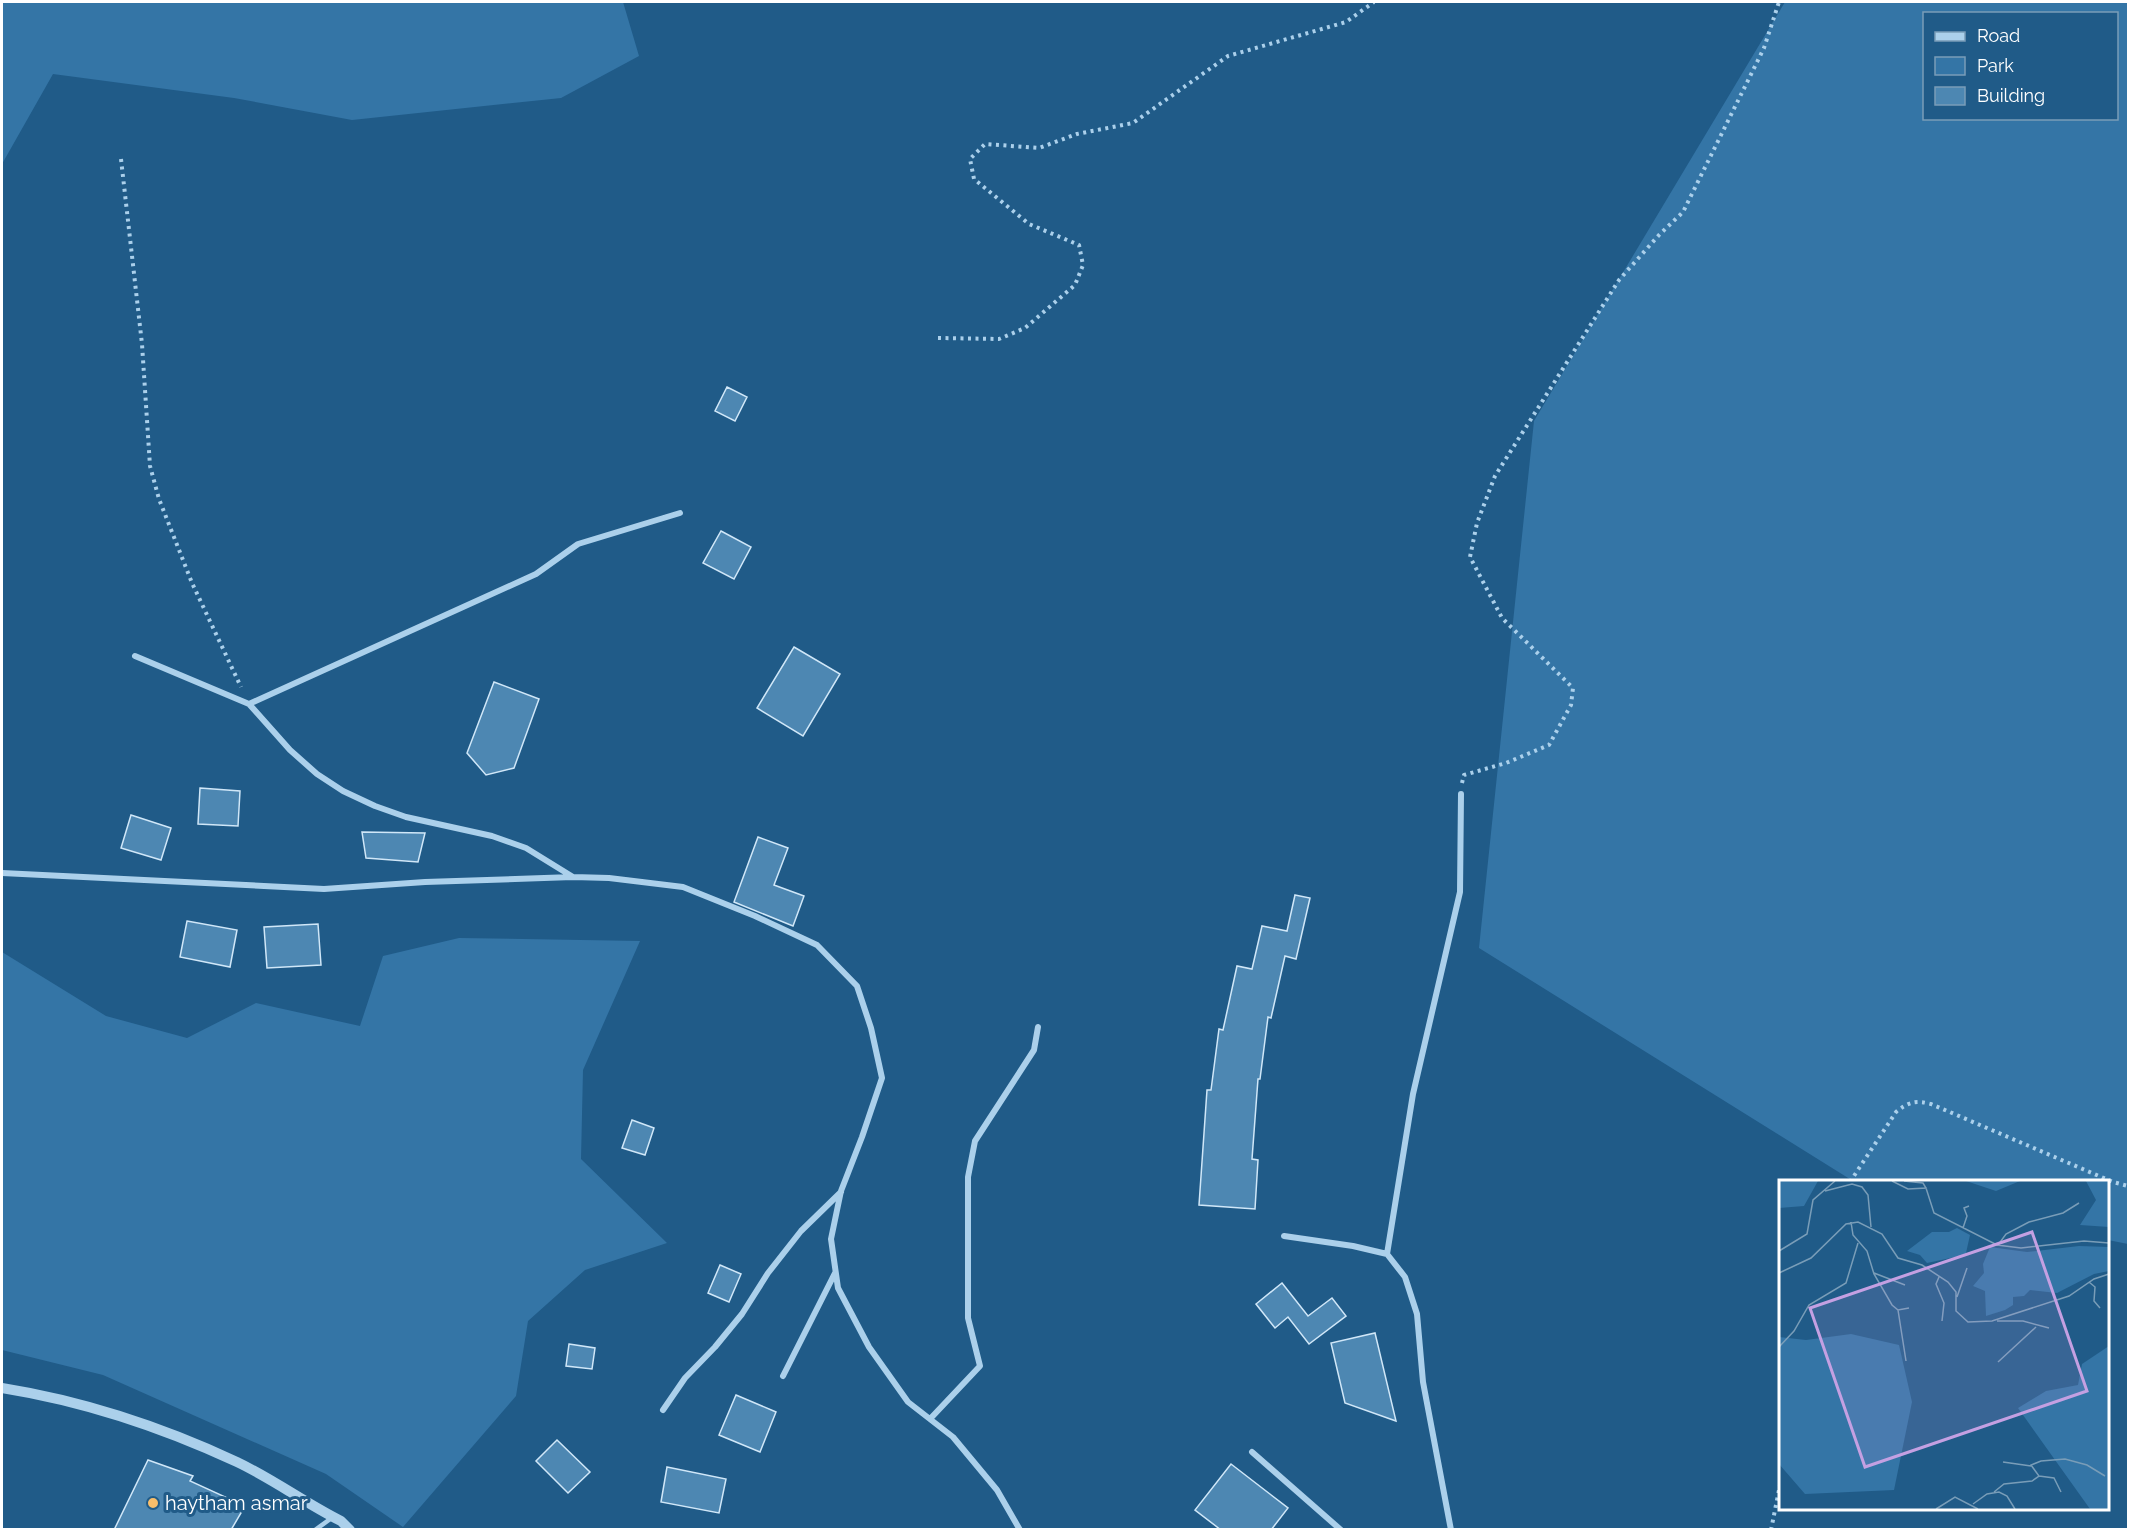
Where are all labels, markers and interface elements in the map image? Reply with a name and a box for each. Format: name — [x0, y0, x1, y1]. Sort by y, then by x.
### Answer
legend — [1923, 12, 2118, 120]
text: Road — [1977, 25, 2020, 46]
text: Park — [1977, 55, 2014, 76]
text: Building — [1977, 85, 2045, 106]
inset map — [1779, 1180, 2109, 1510]
place label: haytham asmar — [165, 1491, 308, 1515]
marker: haytham asmar — [146, 1496, 160, 1510]

